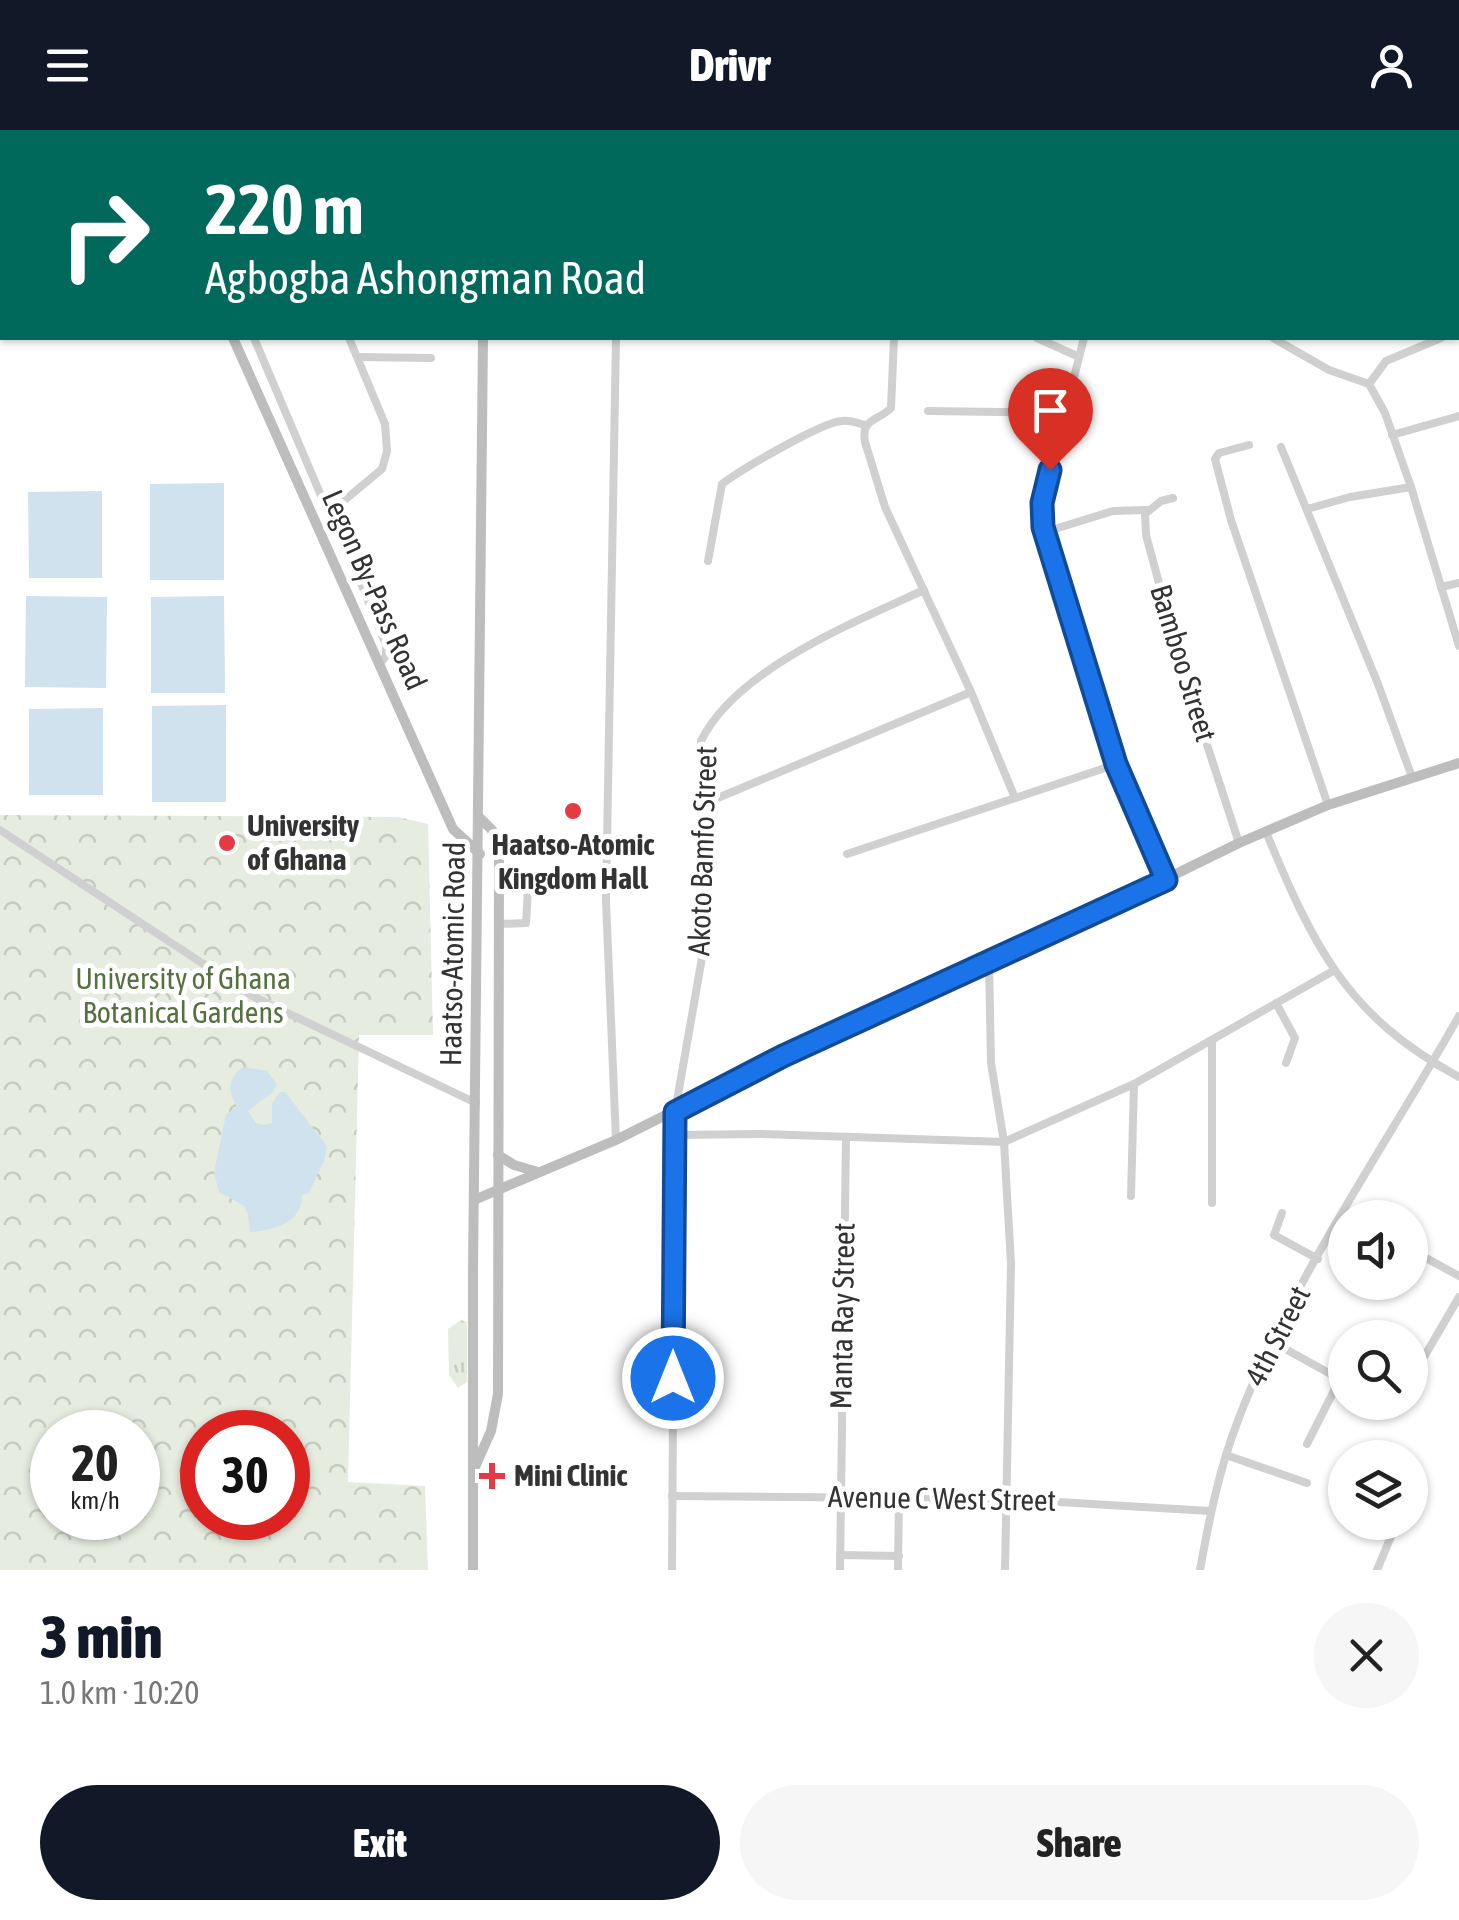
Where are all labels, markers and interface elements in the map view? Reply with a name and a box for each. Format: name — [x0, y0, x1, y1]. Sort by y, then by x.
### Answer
icon: menu — [40, 38, 95, 93]
icon: person — [1364, 38, 1419, 93]
text: Drivr — [689, 39, 770, 91]
text: 220 m — [205, 169, 364, 249]
icon: right — [40, 170, 170, 300]
text: Agbogba Ashongman Road — [205, 252, 646, 304]
pin — [1008, 368, 1093, 471]
icon: arrive — [1023, 383, 1078, 438]
street label: Legon By-Pass Road — [316, 484, 434, 695]
street label: Bamboo Street — [1144, 580, 1224, 745]
street label: Akoto Bamfo Street — [681, 745, 723, 957]
marker: Haatso-Atomic Kingdom Hall — [562, 800, 584, 822]
place label: University of Ghana — [247, 808, 360, 876]
place label: Haatso-Atomic Kingdom Hall — [492, 827, 654, 895]
marker: University of Ghana — [216, 832, 238, 854]
street label: Haatso-Atomic Road — [433, 842, 471, 1066]
park label: University of Ghana Botanical Gardens — [75, 961, 291, 1029]
map controls — [1328, 1200, 1428, 1540]
button: sound — [1328, 1200, 1428, 1300]
street label: Manta Ray Street — [823, 1222, 861, 1410]
street label: 4th Street — [1238, 1280, 1317, 1391]
button: search — [1328, 1320, 1428, 1420]
position arrow — [621, 1326, 725, 1430]
speed limit sign: 30 — [180, 1410, 310, 1540]
text: 20 — [71, 1434, 118, 1492]
button: layers — [1328, 1440, 1428, 1540]
place label: Mini Clinic — [514, 1458, 627, 1492]
marker: Mini Clinic — [479, 1463, 505, 1489]
street label: Avenue C West Street — [828, 1479, 1056, 1517]
text: km/h — [70, 1486, 120, 1514]
text: 3 min — [40, 1602, 163, 1671]
button: close — [1314, 1603, 1419, 1708]
text: 1.0 km · 10:20 — [40, 1674, 199, 1711]
button: Exit — [40, 1785, 720, 1900]
button: Share — [740, 1785, 1419, 1900]

